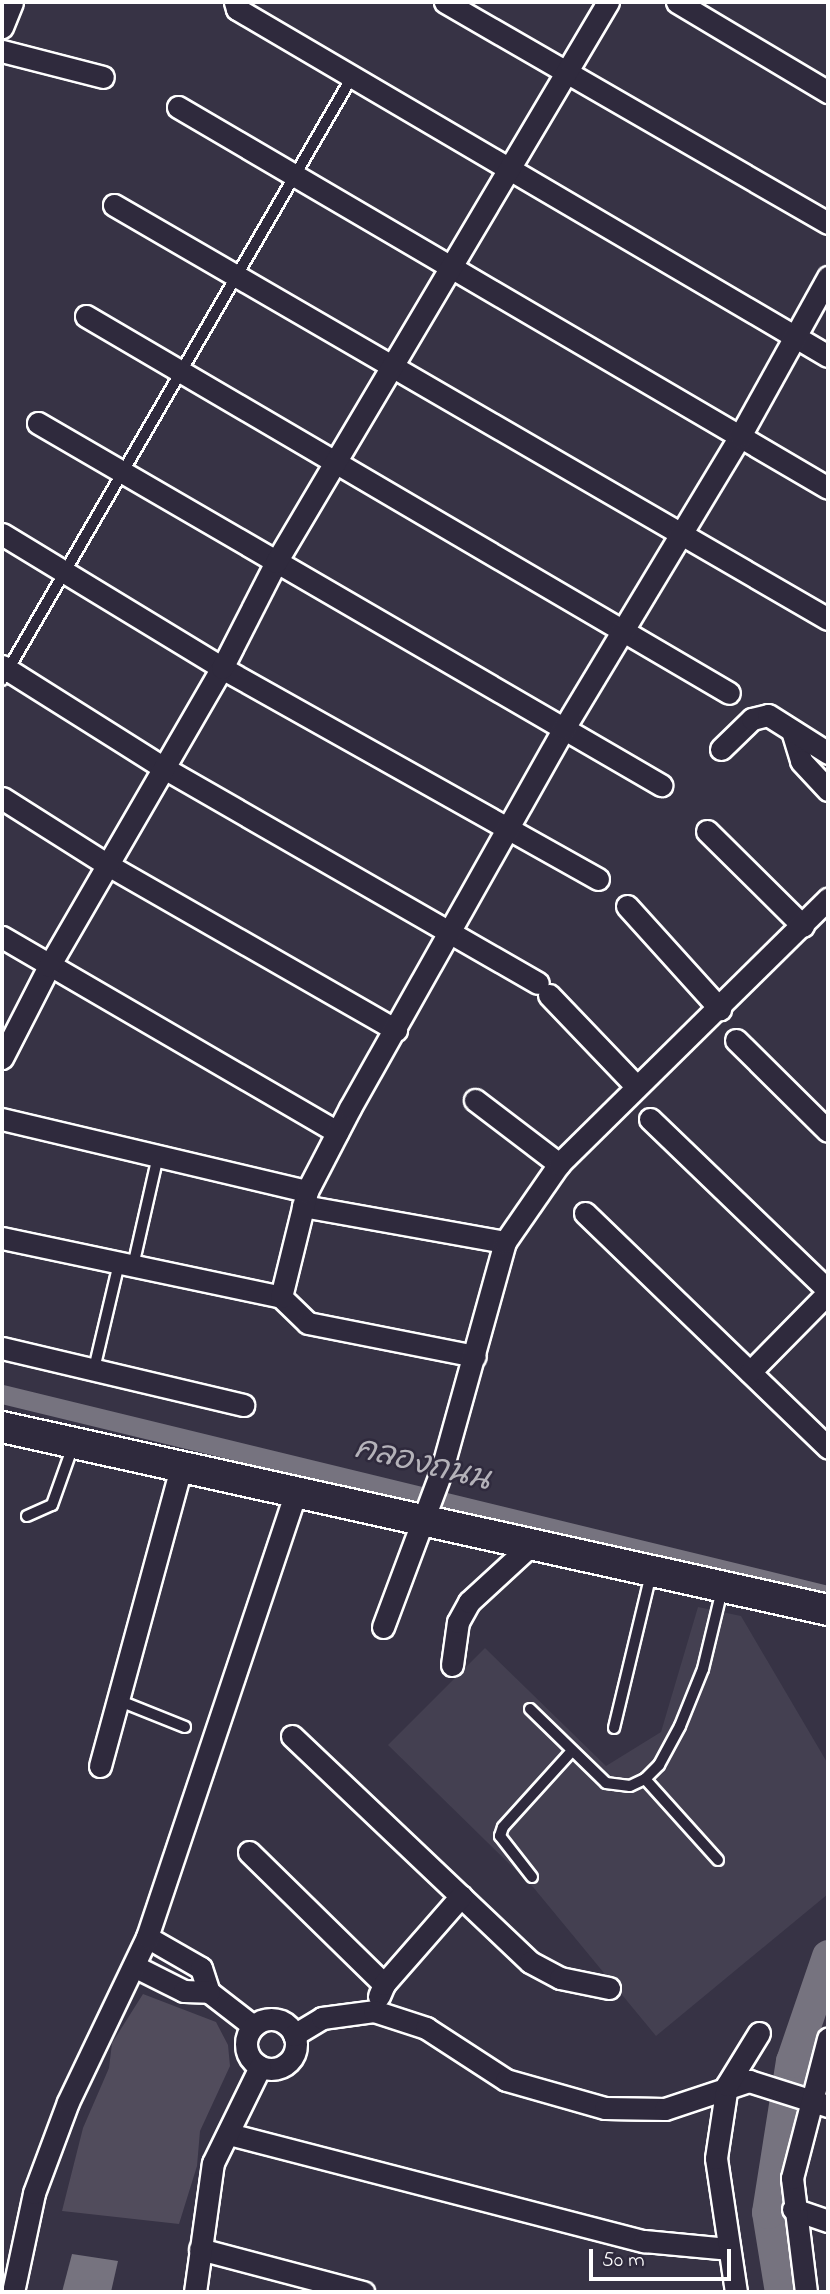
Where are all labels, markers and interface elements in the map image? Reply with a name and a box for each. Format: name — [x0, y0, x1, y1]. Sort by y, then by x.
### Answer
water label: คลองถนน — [350, 1431, 494, 1501]
scale bar — [592, 2234, 734, 2278]
text: 50 m — [602, 2246, 645, 2276]

